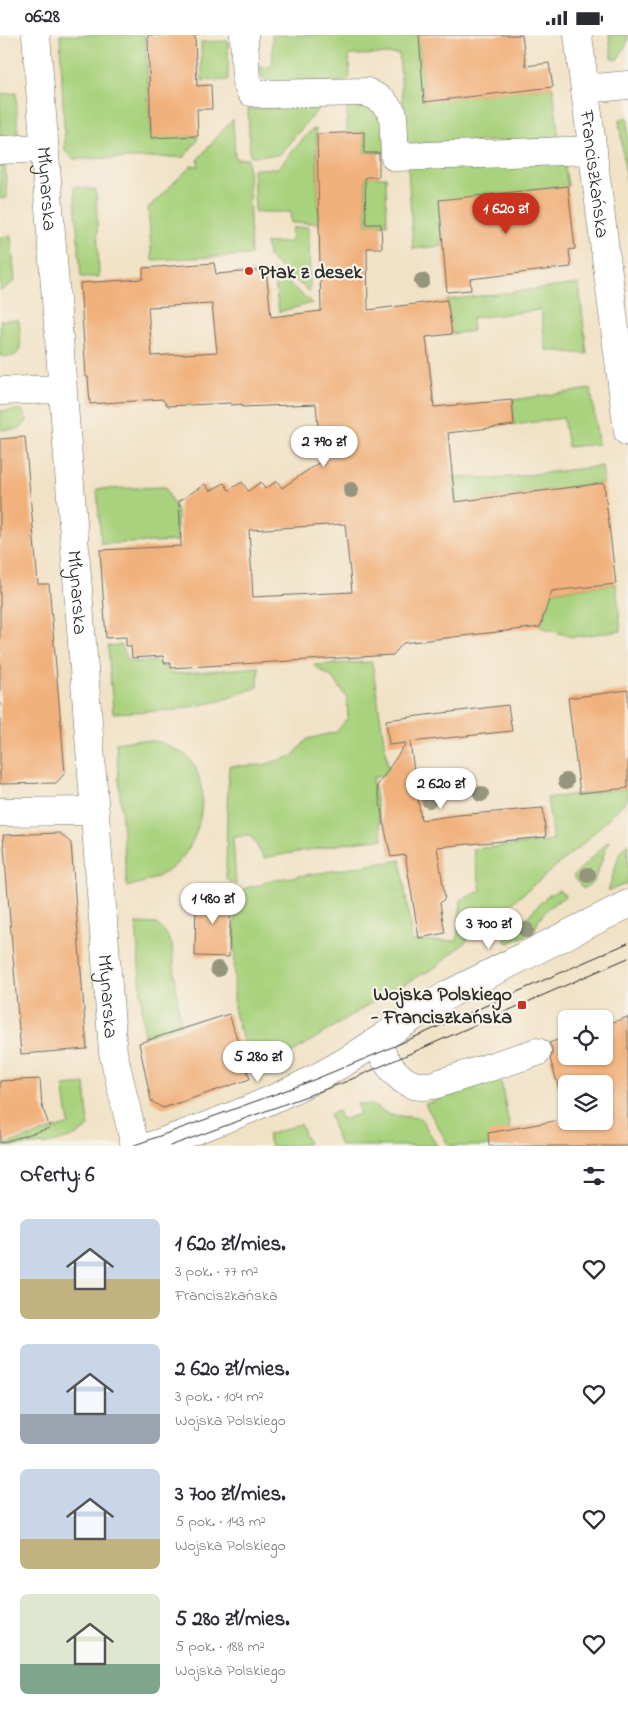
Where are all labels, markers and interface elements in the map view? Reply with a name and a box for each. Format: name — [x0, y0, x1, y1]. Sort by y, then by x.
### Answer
text: 06:28 — [25, 4, 60, 31]
street label: Franciszkańska — [570, 108, 615, 240]
street label: Młynarska — [27, 146, 63, 232]
pin: 1 620 zł — [454, 193, 558, 235]
text: 1 620 zł — [483, 197, 529, 221]
place label: Ptak z desek — [259, 259, 363, 288]
marker: Ptak z desek — [243, 265, 255, 277]
pin: 2 790 zł — [272, 425, 376, 468]
text: 2 790 zł — [302, 430, 346, 454]
street label: Młynarska — [58, 549, 93, 636]
pin: 2 620 zł — [389, 767, 493, 810]
text: 2 620 zł — [417, 772, 465, 796]
pin: 1 480 zł — [161, 883, 265, 925]
text: 1 480 zł — [192, 887, 234, 911]
pin: 3 700 zł — [437, 907, 541, 950]
text: 3 700 zł — [466, 912, 512, 936]
street label: Młynarska — [89, 953, 124, 1040]
place label: Wojska Polskiego - Franciszkańska — [370, 981, 512, 1033]
marker: Wojska Polskiego - Franciszkańska — [516, 999, 528, 1011]
map controls — [558, 1010, 613, 1130]
button: locate — [558, 1010, 613, 1065]
pin: 5 280 zł — [206, 1041, 310, 1083]
text: 5 280 zł — [234, 1045, 282, 1069]
button: layers — [558, 1075, 613, 1130]
text: Oferty: 6 — [20, 1161, 94, 1191]
icon: filters — [580, 1162, 608, 1190]
text: 1 620 zł/mies. — [175, 1230, 285, 1260]
icon: home — [60, 1239, 120, 1299]
icon: heart — [580, 1255, 608, 1283]
text: 3 pok. · 77 m² — [175, 1260, 258, 1284]
text: Franciszkańska — [175, 1284, 278, 1308]
text: 2 620 zł/mies. — [175, 1355, 289, 1385]
icon: home — [60, 1364, 120, 1424]
icon: heart — [580, 1380, 608, 1408]
text: 3 pok. · 104 m² — [175, 1385, 264, 1409]
text: Wojska Polskiego — [175, 1409, 286, 1433]
text: 3 700 zł/mies. — [175, 1480, 286, 1510]
icon: home — [60, 1489, 120, 1549]
icon: heart — [580, 1505, 608, 1533]
text: 5 pok. · 143 m² — [175, 1510, 266, 1534]
text: Wojska Polskiego — [175, 1534, 286, 1558]
text: 5 280 zł/mies. — [175, 1605, 289, 1635]
icon: home — [60, 1614, 120, 1674]
icon: heart — [580, 1630, 608, 1658]
text: 5 pok. · 188 m² — [175, 1635, 265, 1659]
text: Wojska Polskiego — [175, 1659, 286, 1683]

